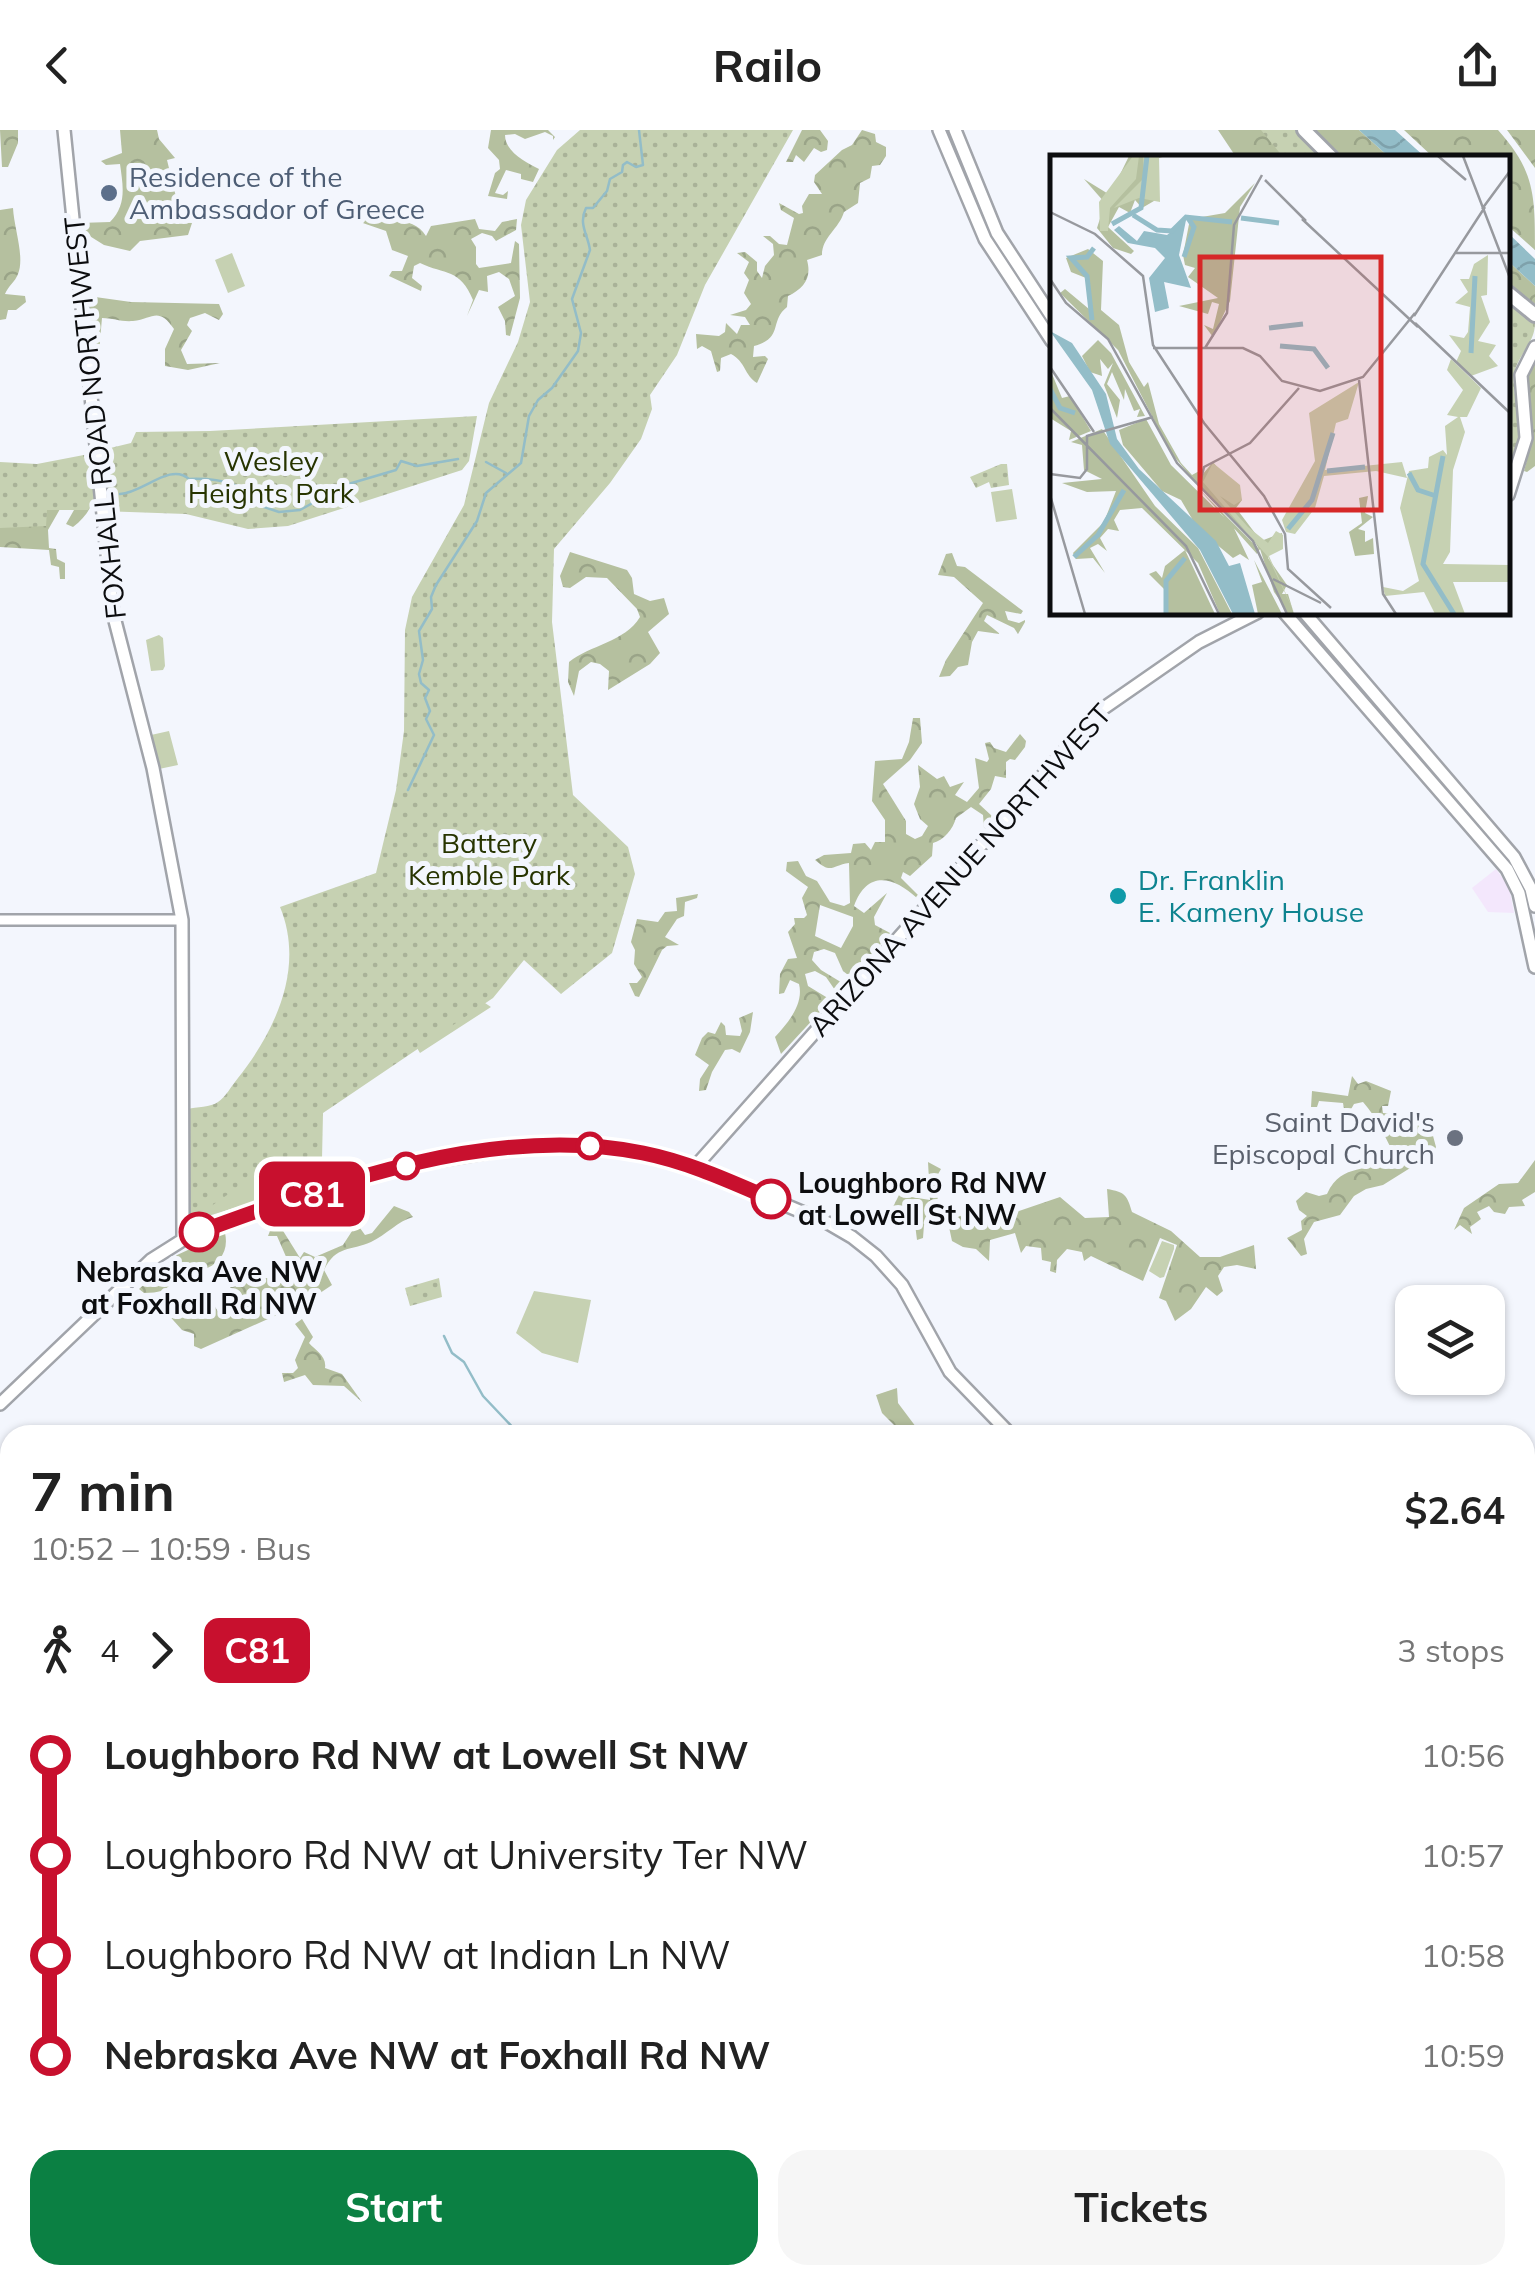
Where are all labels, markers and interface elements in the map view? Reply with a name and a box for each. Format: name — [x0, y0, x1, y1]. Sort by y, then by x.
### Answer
text: Railo — [713, 37, 822, 93]
icon: back — [30, 38, 85, 93]
icon: share — [1450, 38, 1505, 93]
inset map — [1050, 155, 1510, 615]
place label: Residence of the Ambassador of Greece — [129, 159, 425, 226]
marker: Residence of the Ambassador of Greece — [98, 182, 120, 204]
street label: FOXHALL ROAD NORTHWEST — [56, 215, 133, 621]
park label: Wesley Heights Park — [188, 443, 355, 510]
street label: ARIZONA AVENUE NORTHWEST — [801, 696, 1118, 1043]
park label: Battery Kemble Park — [408, 825, 571, 892]
place label: Dr. Franklin E. Kameny House — [1138, 862, 1364, 929]
marker: Dr. Franklin E. Kameny House — [1107, 885, 1129, 907]
place label: Saint David's Episcopal Church — [1212, 1104, 1435, 1171]
marker: Saint David's Episcopal Church — [1444, 1127, 1466, 1149]
unlabelled marker — [577, 1133, 603, 1159]
unlabelled marker — [393, 1153, 419, 1179]
line badge: C81 — [254, 1162, 370, 1226]
place label: Loughboro Rd NW at Lowell St NW — [798, 1165, 1047, 1232]
text: C81 — [279, 1172, 345, 1216]
marker: Loughboro Rd NW at Lowell St NW — [752, 1180, 790, 1218]
marker: Nebraska Ave NW at Foxhall Rd NW — [180, 1213, 218, 1251]
place label: Nebraska Ave NW at Foxhall Rd NW — [75, 1254, 323, 1321]
map controls — [1395, 1285, 1505, 1395]
button: layers — [1395, 1285, 1505, 1395]
text: 7 min — [30, 1456, 175, 1525]
text: $2.64 — [1404, 1486, 1505, 1534]
text: 10:52 – 10:59 · Bus — [30, 1528, 311, 1568]
icon: walk — [30, 1623, 85, 1678]
icon: forward — [134, 1623, 189, 1678]
text: C81 — [224, 1628, 290, 1672]
text: 4 — [100, 1630, 119, 1670]
text: 3 stops — [1397, 1630, 1505, 1670]
text: Loughboro Rd NW at Lowell St NW — [104, 1731, 748, 1779]
text: 10:56 — [1421, 1735, 1505, 1775]
text: Loughboro Rd NW at University Ter NW — [104, 1831, 808, 1879]
text: 10:57 — [1421, 1835, 1505, 1875]
text: Loughboro Rd NW at Indian Ln NW — [104, 1931, 731, 1979]
text: 10:58 — [1421, 1935, 1505, 1975]
text: Nebraska Ave NW at Foxhall Rd NW — [104, 2031, 770, 2079]
text: 10:59 — [1421, 2035, 1505, 2075]
button: Start — [30, 2150, 758, 2265]
button: Tickets — [778, 2150, 1505, 2265]

